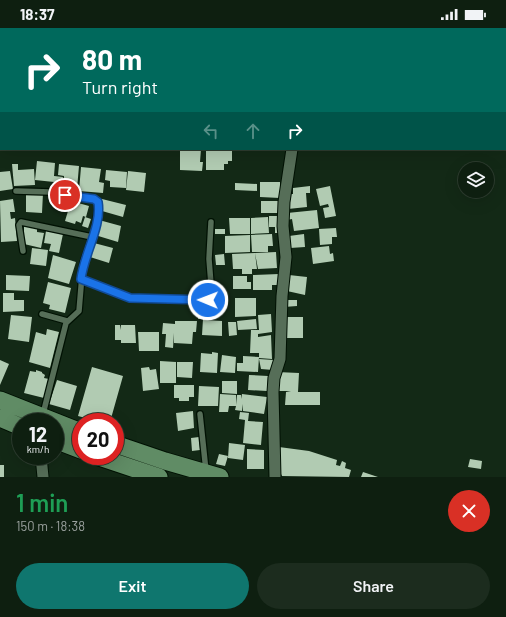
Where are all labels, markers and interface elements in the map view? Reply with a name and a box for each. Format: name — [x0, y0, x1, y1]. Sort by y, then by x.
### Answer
text: 18:37 — [20, 5, 54, 23]
text: 80 m — [82, 42, 142, 76]
icon: right — [16, 44, 68, 96]
text: Turn right — [82, 76, 158, 98]
icon: left — [200, 120, 222, 142]
icon: ahead — [242, 120, 264, 142]
icon: right — [284, 120, 306, 142]
map controls — [458, 162, 494, 198]
button: layers — [458, 162, 494, 198]
pin — [48, 178, 82, 212]
icon: arrive — [54, 184, 76, 206]
position arrow — [187, 279, 229, 321]
speed limit sign: 20 — [72, 413, 124, 465]
text: 12 — [29, 422, 47, 446]
text: km/h — [27, 443, 49, 455]
text: 1 min — [16, 488, 68, 517]
button: close — [448, 490, 490, 532]
text: 150 m · 18:38 — [16, 518, 85, 534]
button: Exit — [16, 563, 249, 609]
button: Share — [257, 563, 490, 609]

